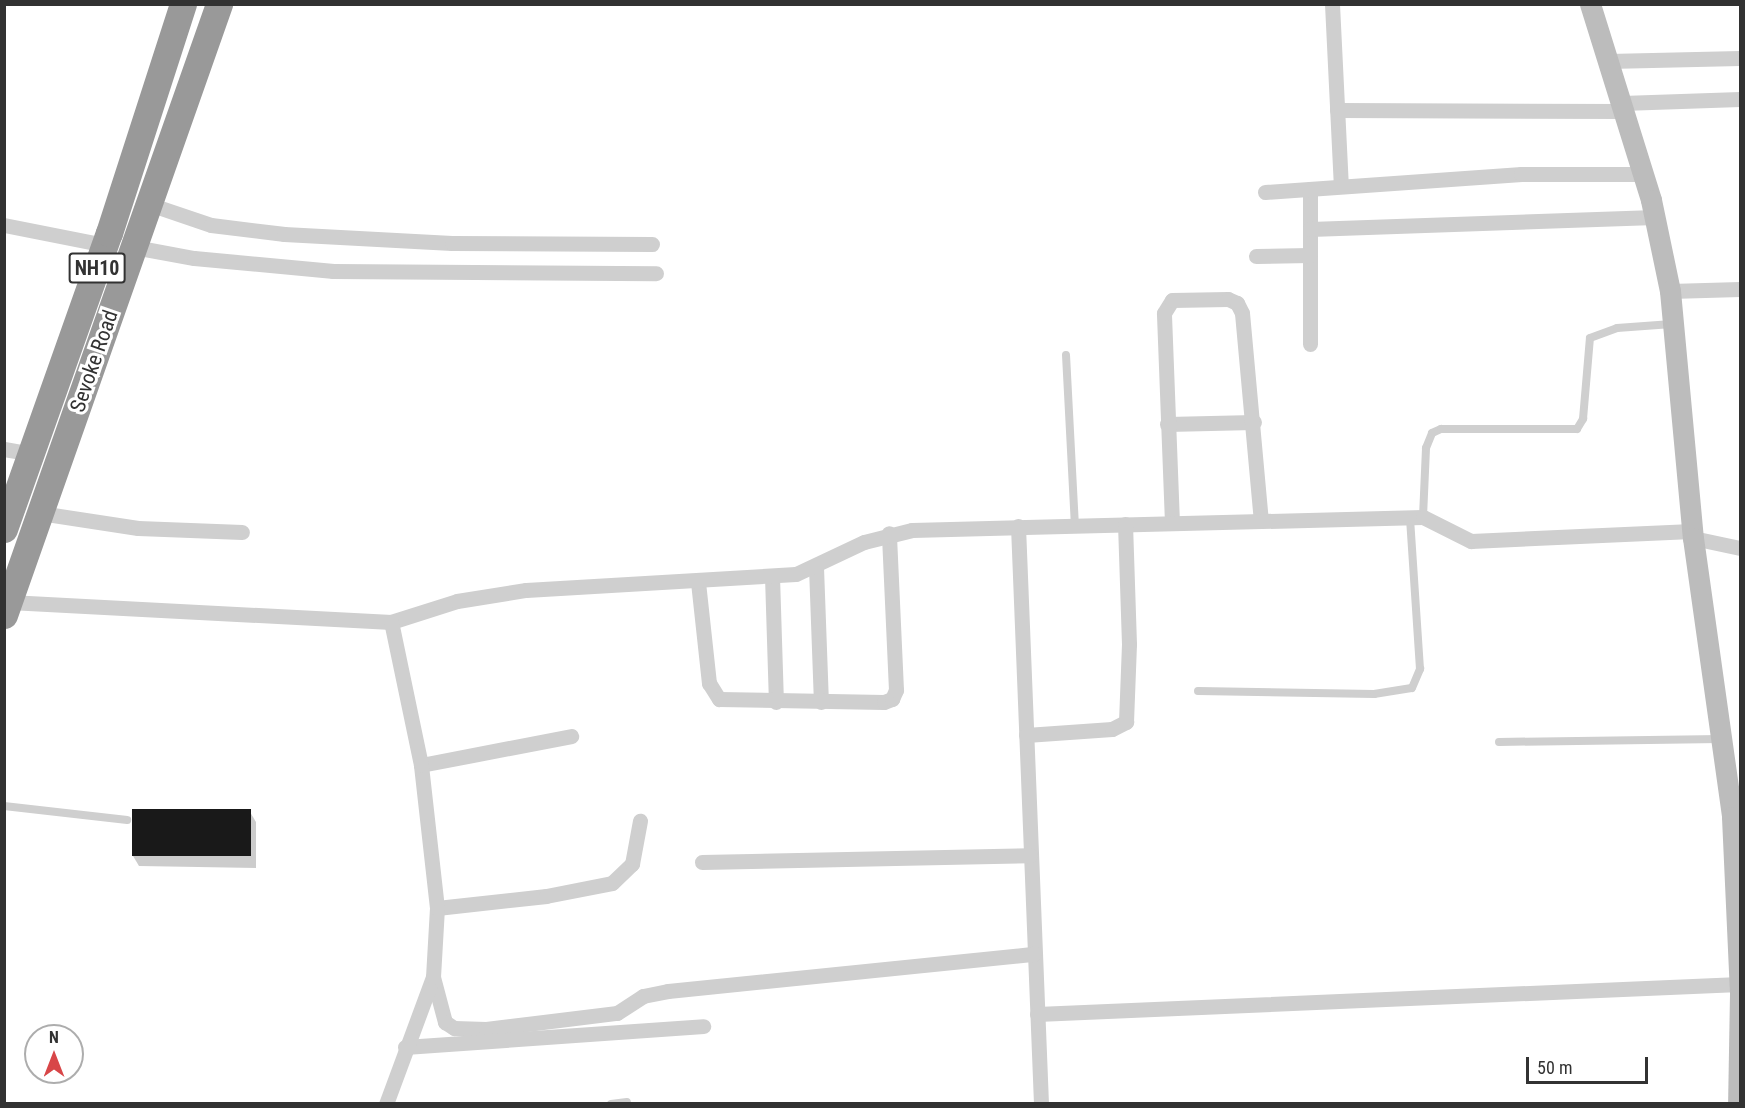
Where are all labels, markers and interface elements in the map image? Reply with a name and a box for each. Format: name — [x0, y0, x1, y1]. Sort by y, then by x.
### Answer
road number: NH10 — [68, 251, 126, 285]
street label: Sevoke Road — [65, 307, 123, 415]
north arrow — [24, 1024, 84, 1084]
text: N — [49, 1028, 59, 1047]
scale bar — [1529, 1045, 1650, 1083]
text: 50 m — [1537, 1057, 1572, 1078]

